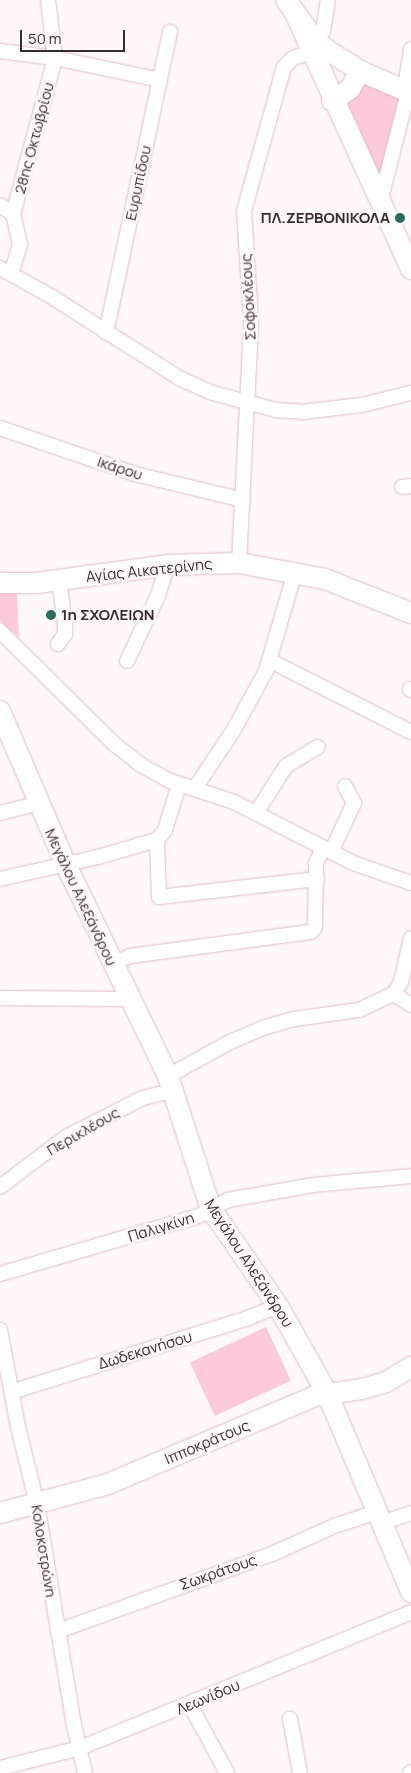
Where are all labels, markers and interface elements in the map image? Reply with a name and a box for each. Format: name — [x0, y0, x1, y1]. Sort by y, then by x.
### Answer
scale bar — [22, 20, 128, 52]
text: 50 m — [28, 28, 62, 49]
street label: 28ης Οκτωβρίου — [10, 80, 58, 196]
street label: Ευρυπίδου — [121, 144, 155, 222]
place label: ΠΛ.ΖΕΡΒΟΝΙΚΟΛΑ — [261, 209, 390, 227]
marker: ΠΛ.ΖΕΡΒΟΝΙΚΟΛΑ — [394, 212, 406, 224]
street label: Σοφοκλέους — [237, 253, 259, 341]
street label: Ικάρου — [95, 452, 145, 484]
street label: Αγίας Αικατερίνης — [85, 554, 213, 586]
place label: 1η ΣΧΟΛΕΙΩΝ — [61, 606, 154, 624]
marker: 1η ΣΧΟΛΕΙΩΝ — [45, 609, 57, 621]
street label: Μεγάλου Αλεξάνδρου — [41, 826, 121, 968]
street label: Περικλέους — [44, 1103, 122, 1159]
street label: Μεγάλου Αλεξάνδρου — [201, 1196, 297, 1330]
street label: Παλιγκίνη — [126, 1208, 196, 1246]
street label: Δωδεκανήσου — [96, 1327, 194, 1373]
street label: Ιπποκράτους — [162, 1416, 252, 1468]
street label: Κολοκοτρώνη — [28, 1503, 60, 1599]
street label: Σωκράτους — [177, 1550, 259, 1594]
street label: Λεωνίδου — [174, 1676, 242, 1718]

